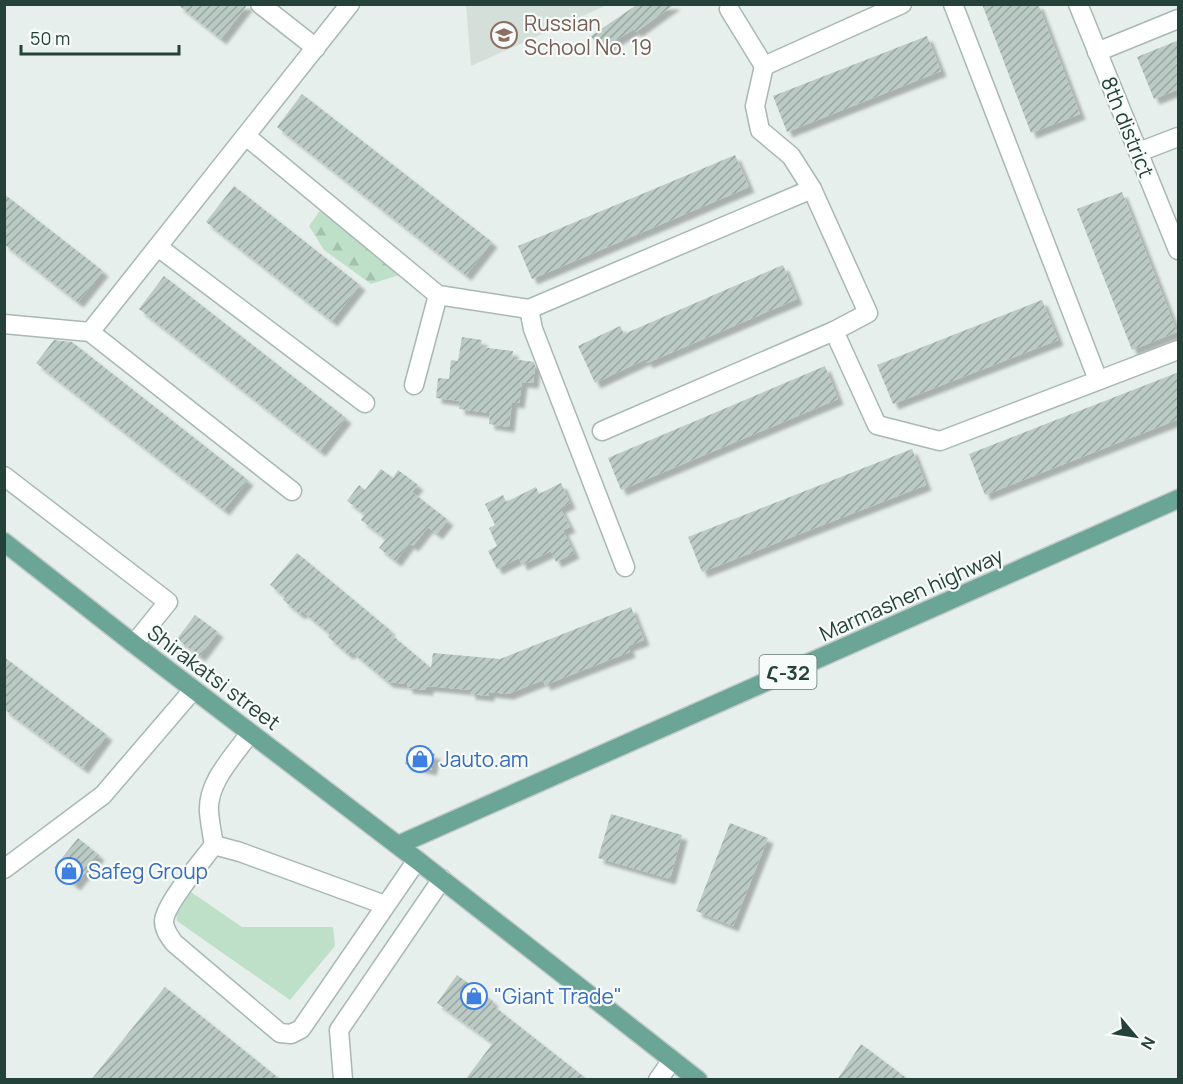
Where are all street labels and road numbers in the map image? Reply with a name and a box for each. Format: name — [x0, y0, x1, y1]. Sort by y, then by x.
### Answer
street label: 8th district — [1095, 72, 1161, 182]
street label: Marmashen highway — [815, 541, 1007, 647]
street label: Shirakatsi street — [142, 618, 286, 736]
road number: Հ-32 — [760, 655, 816, 689]

